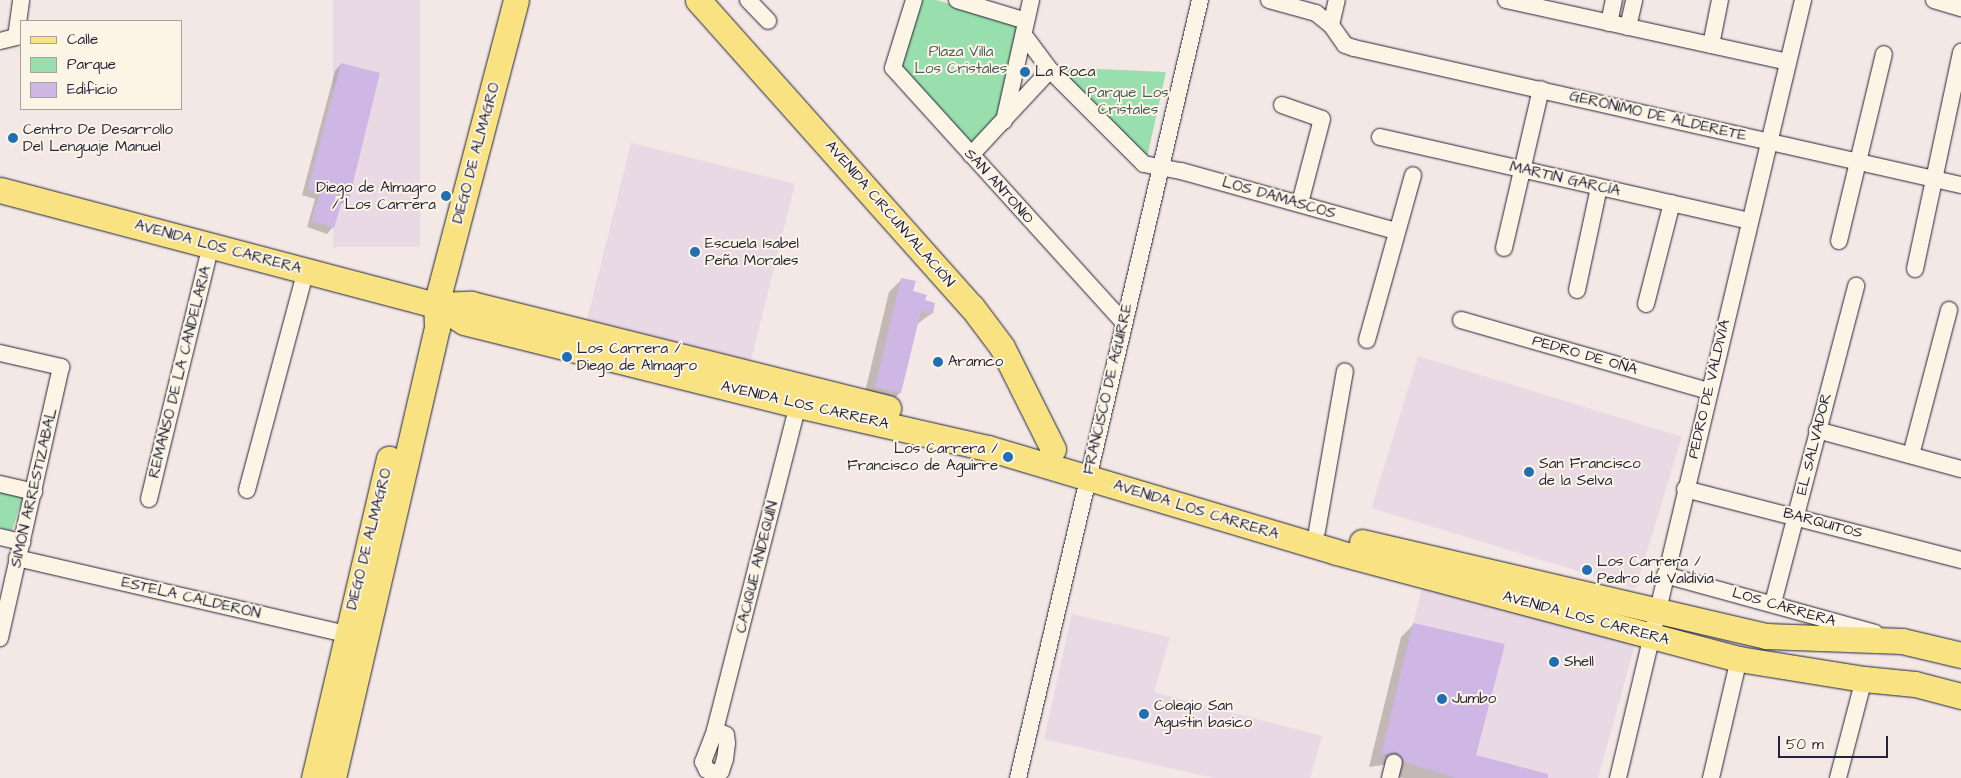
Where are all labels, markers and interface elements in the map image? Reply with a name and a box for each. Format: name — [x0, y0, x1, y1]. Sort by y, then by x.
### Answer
legend — [20, 20, 182, 110]
text: Calle — [67, 29, 98, 50]
park label: Plaza Villa Los Cristales — [915, 42, 1007, 77]
text: Parque — [67, 54, 116, 75]
place label: La Roca — [1035, 63, 1095, 81]
marker: La Roca — [1019, 66, 1031, 78]
text: Edificio — [67, 79, 117, 100]
street label: DIEGO DE ALMAGRO — [449, 81, 503, 225]
park label: Parque Los Cristales — [1087, 83, 1169, 118]
street label: GERÓNIMO DE ALDERETE — [1568, 87, 1748, 145]
place label: Centro De Desarrollo Del Lenguaje Manuel — [23, 120, 173, 155]
marker: Centro De Desarrollo Del Lenguaje Manuel — [7, 132, 19, 144]
street label: AVENIDA CIRCUNVALACIÓN — [821, 137, 959, 291]
street label: SAN ANTONIO — [961, 145, 1037, 227]
street label: MARTIN GARCÍA — [1508, 158, 1622, 200]
street label: LOS DAMASCOS — [1220, 173, 1338, 223]
place label: Diego de Almagro / Los Carrera — [316, 178, 436, 213]
marker: Diego de Almagro / Los Carrera — [440, 190, 452, 202]
street label: AVENIDA LOS CARRERA — [133, 216, 303, 278]
place label: Escuela Isabel Peña Morales — [705, 234, 799, 269]
marker: Escuela Isabel Peña Morales — [689, 246, 701, 258]
street label: REMANSO DE LA CANDELARIA — [145, 264, 215, 480]
street label: FRANCISCO DE AGUIRRE — [1080, 302, 1136, 476]
street label: PEDRO DE VALDIVIA — [1684, 318, 1734, 460]
street label: PEDRO DE OÑA — [1530, 331, 1640, 379]
place label: Los Carrera / Diego de Almagro — [577, 339, 697, 374]
marker: Los Carrera / Diego de Almagro — [561, 351, 573, 363]
place label: Aramco — [948, 353, 1003, 371]
marker: Aramco — [932, 356, 944, 368]
street label: AVENIDA LOS CARRERA — [719, 377, 891, 433]
street label: EL SALVADOR — [1793, 391, 1835, 497]
street label: SIMÓN ARRESTIZABAL — [7, 407, 61, 569]
place label: Los Carrera / Francisco de Aguirre — [847, 439, 998, 474]
marker: Los Carrera / Francisco de Aguirre — [1002, 451, 1014, 463]
place label: San Francisco de la Selva — [1539, 454, 1641, 489]
street label: DIEGO DE ALMAGRO — [343, 466, 395, 612]
marker: San Francisco de la Selva — [1523, 466, 1535, 478]
street label: AVENIDA LOS CARRERA — [1111, 476, 1281, 544]
street label: CACIQUE ANDEQUÍN — [732, 499, 782, 635]
street label: BARQUITOS — [1781, 504, 1865, 542]
place label: Los Carrera / Pedro de Valdivia — [1597, 552, 1714, 587]
marker: Los Carrera / Pedro de Valdivia — [1581, 564, 1593, 576]
street label: ESTELA CALDERÓN — [120, 573, 262, 623]
street label: LOS CARRERA — [1730, 584, 1838, 630]
street label: AVENIDA LOS CARRERA — [1501, 587, 1671, 649]
place label: Shell — [1564, 653, 1594, 671]
marker: Shell — [1548, 656, 1560, 668]
place label: Jumbo — [1452, 690, 1496, 708]
marker: Jumbo — [1436, 693, 1448, 705]
place label: Colegio San Agustin basico — [1154, 696, 1252, 731]
marker: Colegio San Agustin basico — [1138, 708, 1150, 720]
scale bar — [1781, 726, 1891, 758]
text: 50 m — [1786, 734, 1824, 755]

